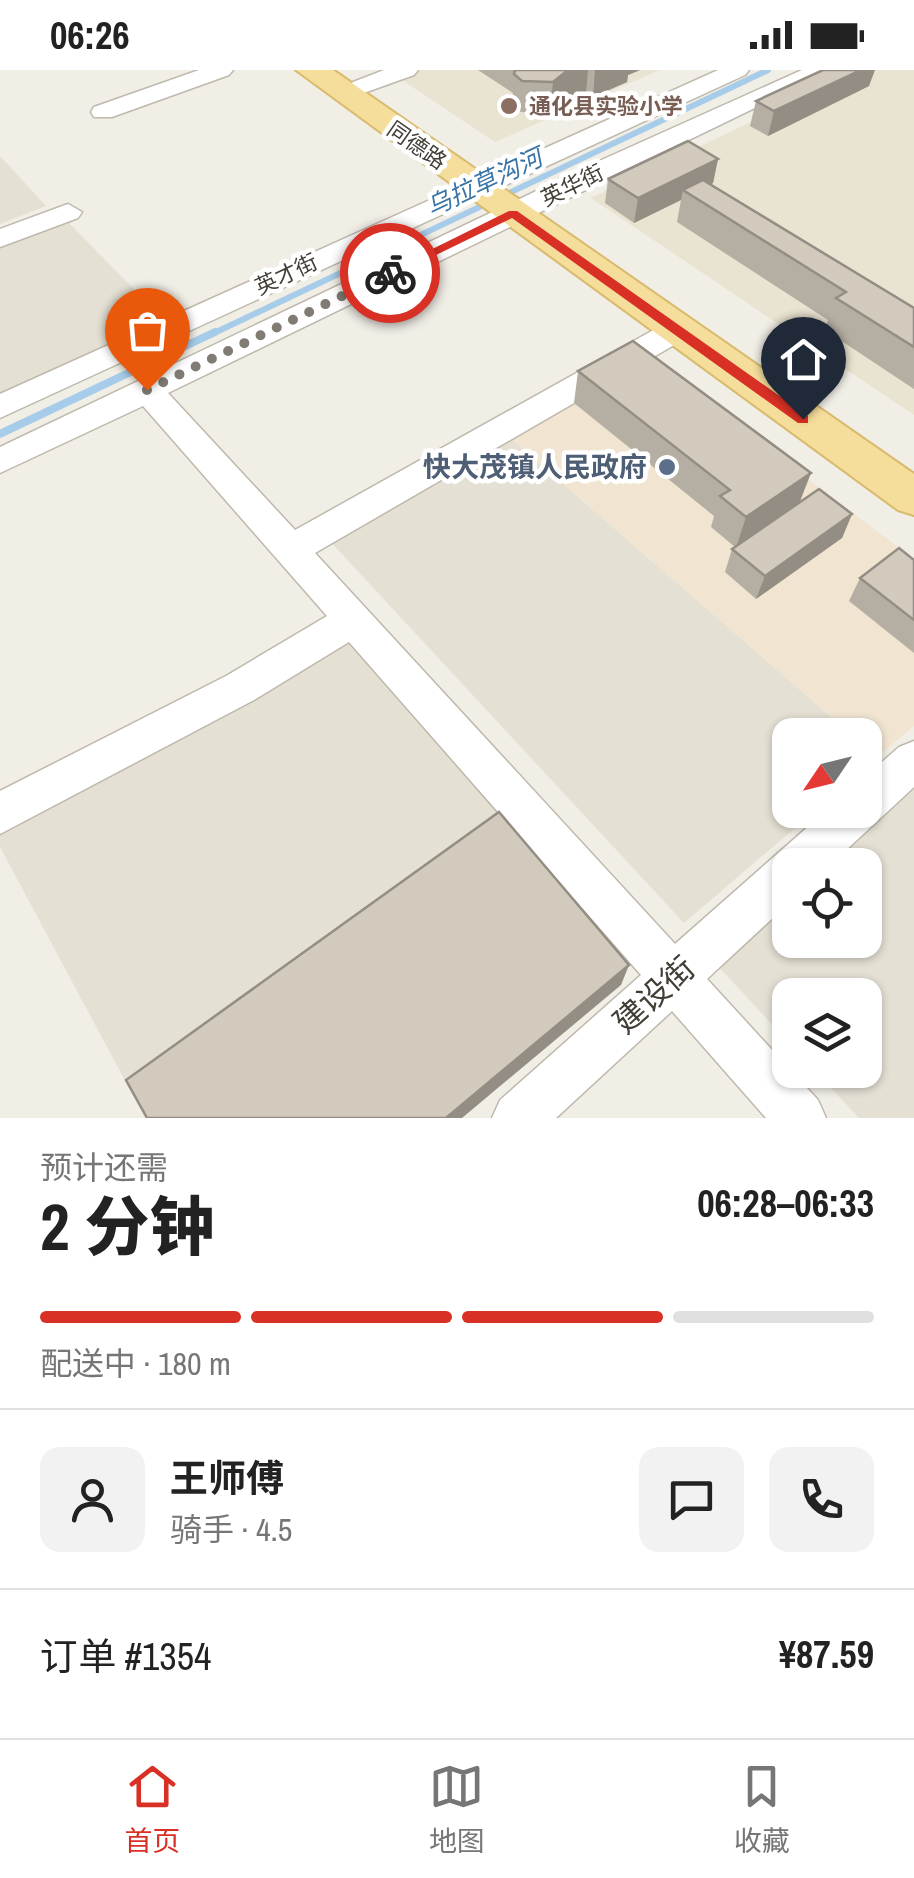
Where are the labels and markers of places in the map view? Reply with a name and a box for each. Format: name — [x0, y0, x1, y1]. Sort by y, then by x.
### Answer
place label: 通化县实验小学 — [529, 91, 683, 121]
marker: 通化县实验小学 — [498, 95, 520, 117]
pin — [105, 288, 190, 391]
pin — [761, 317, 846, 420]
place label: 快大茂镇人民政府 — [423, 448, 647, 486]
marker: 快大茂镇人民政府 — [656, 456, 678, 478]

